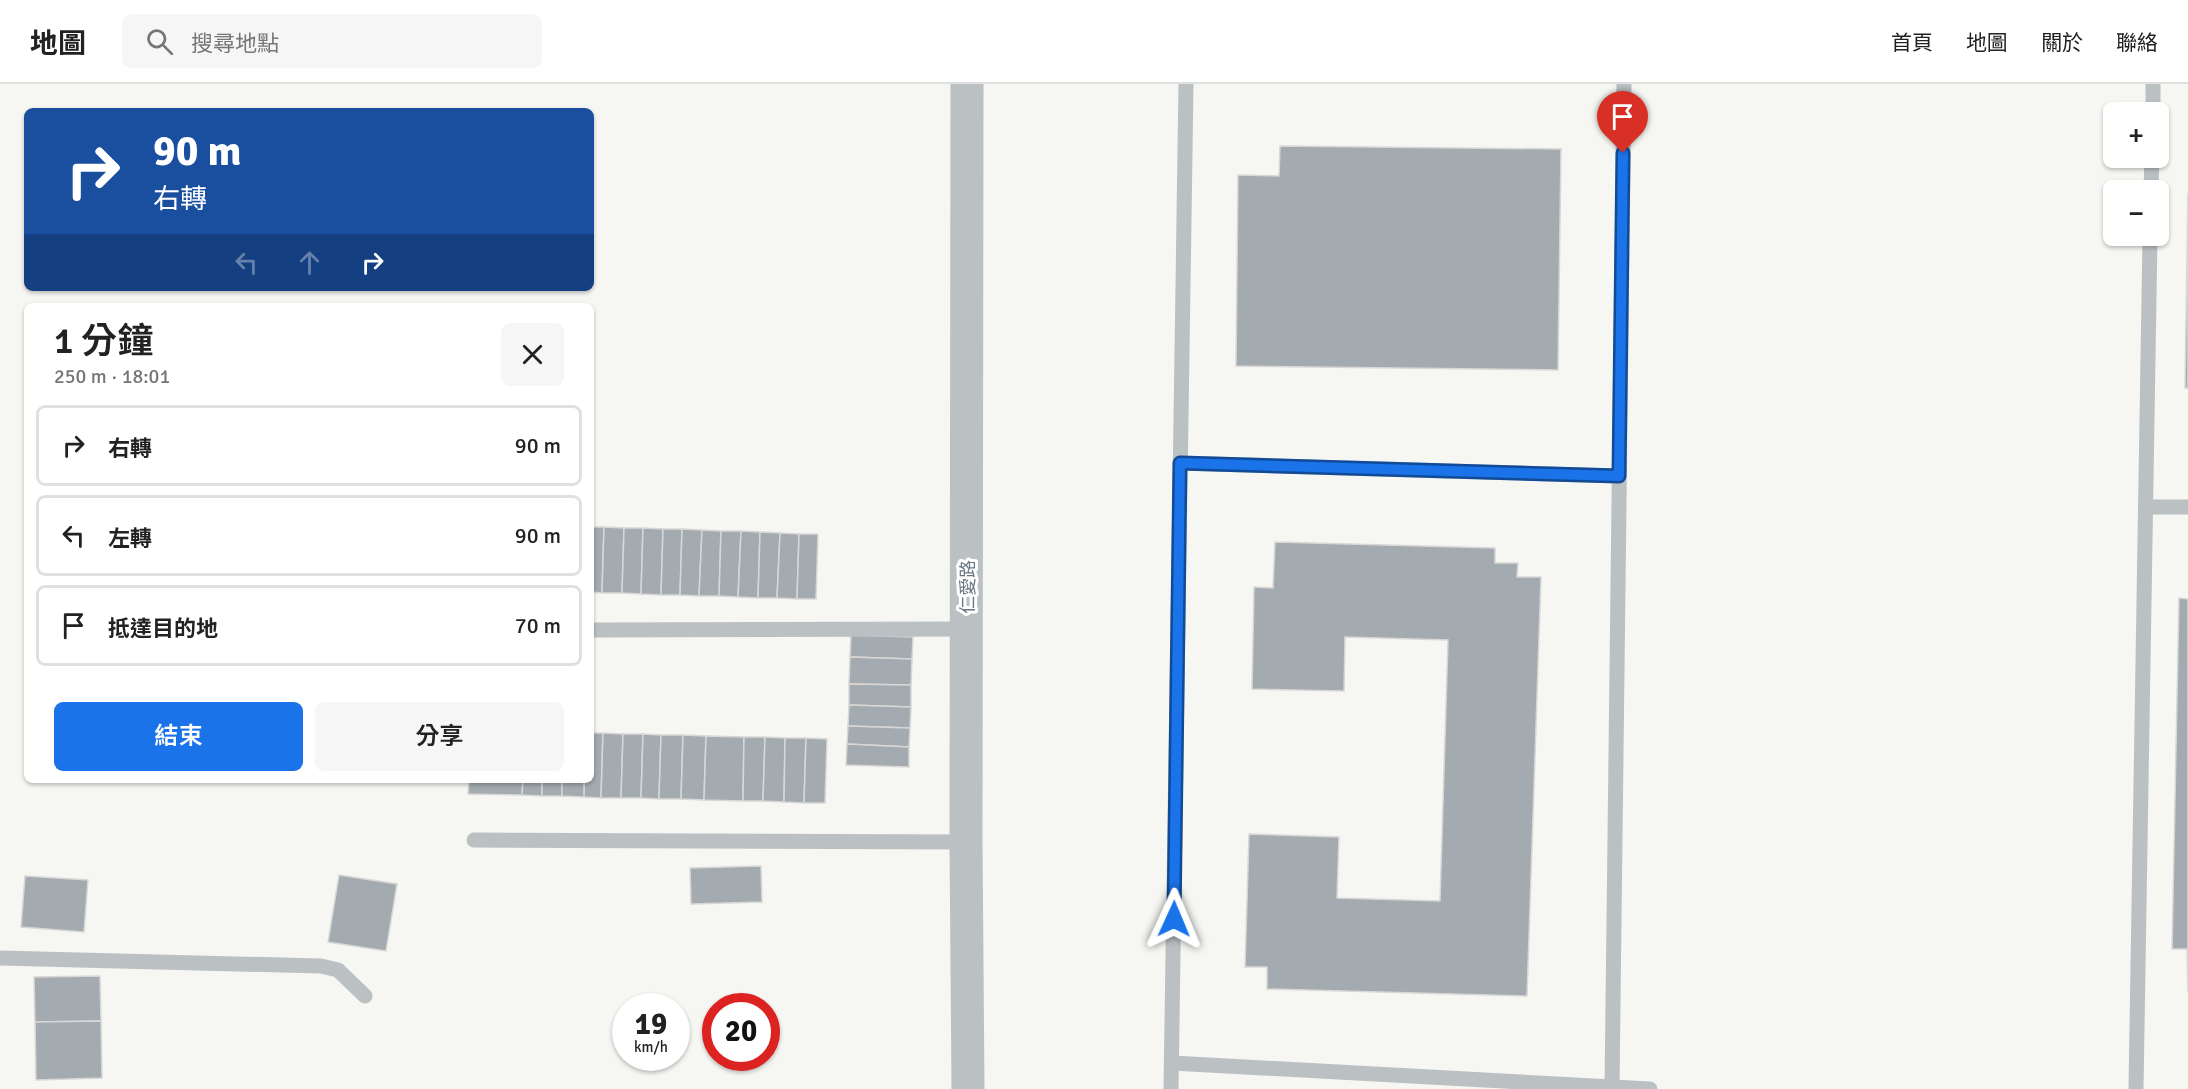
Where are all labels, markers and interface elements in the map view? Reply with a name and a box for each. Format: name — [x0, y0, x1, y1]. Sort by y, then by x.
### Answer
search box — [122, 14, 542, 68]
icon: search — [143, 25, 176, 58]
text: 地圖 — [30, 27, 86, 61]
text: 搜尋地點 — [191, 30, 279, 57]
text: 首頁 — [1891, 30, 1933, 56]
text: 地圖 — [1966, 30, 2008, 56]
text: 關於 — [2041, 30, 2083, 56]
text: 聯絡 — [2116, 30, 2158, 56]
pin — [1597, 91, 1648, 153]
icon: arrive — [1606, 100, 1639, 133]
map controls — [2103, 102, 2169, 246]
button: + — [2103, 102, 2169, 168]
text: 90 m — [153, 126, 242, 177]
icon: right — [54, 132, 132, 210]
button: − — [2103, 180, 2169, 246]
text: 右轉 — [153, 183, 207, 216]
icon: left — [230, 246, 263, 279]
icon: ahead — [293, 246, 326, 279]
icon: right — [356, 246, 389, 279]
text: 1 分鐘 — [54, 319, 153, 364]
button: close — [501, 323, 564, 386]
text: 250 m · 18:01 — [54, 364, 170, 389]
icon: right — [57, 429, 90, 462]
text: 90 m — [515, 432, 561, 459]
text: 右轉 — [108, 435, 152, 462]
icon: left — [57, 519, 90, 552]
text: 90 m — [515, 522, 561, 549]
text: 左轉 — [108, 525, 152, 552]
street label: 仁愛路 — [957, 560, 979, 614]
icon: arrive — [57, 609, 90, 642]
text: 70 m — [515, 612, 561, 639]
text: 抵達目的地 — [108, 615, 218, 642]
button: 結束 — [54, 702, 303, 771]
button: 分享 — [315, 702, 564, 771]
position arrow — [1142, 887, 1206, 951]
speed limit sign: 20 — [702, 993, 780, 1071]
text: 19 — [635, 1006, 667, 1043]
text: km/h — [634, 1038, 668, 1056]

